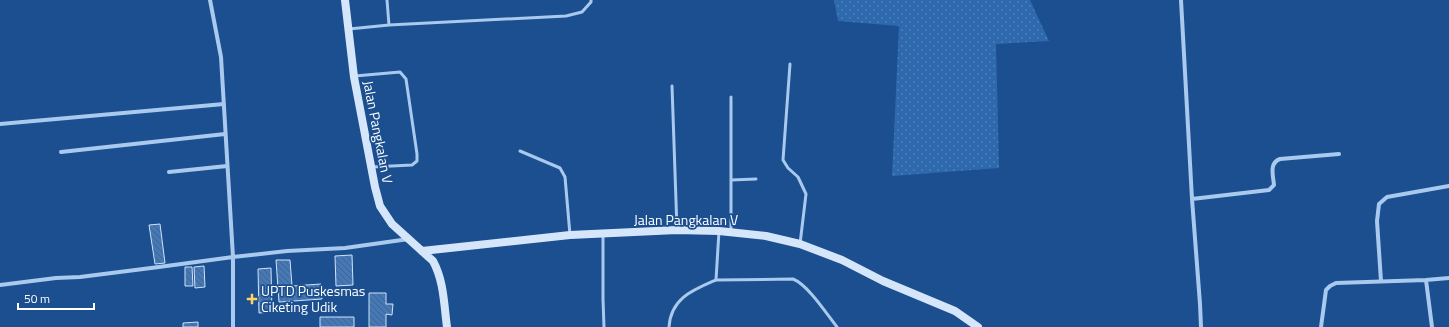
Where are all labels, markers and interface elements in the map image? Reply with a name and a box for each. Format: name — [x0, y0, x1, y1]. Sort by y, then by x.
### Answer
street label: Jalan Pangkalan V — [358, 79, 399, 185]
street label: Jalan Pangkalan V — [634, 209, 738, 230]
place label: UPTD Puskesmas Ciketing Udik — [261, 280, 365, 317]
scale bar — [18, 285, 94, 311]
text: 50 m — [24, 289, 50, 308]
marker: UPTD Puskesmas Ciketing Udik — [246, 293, 258, 305]

